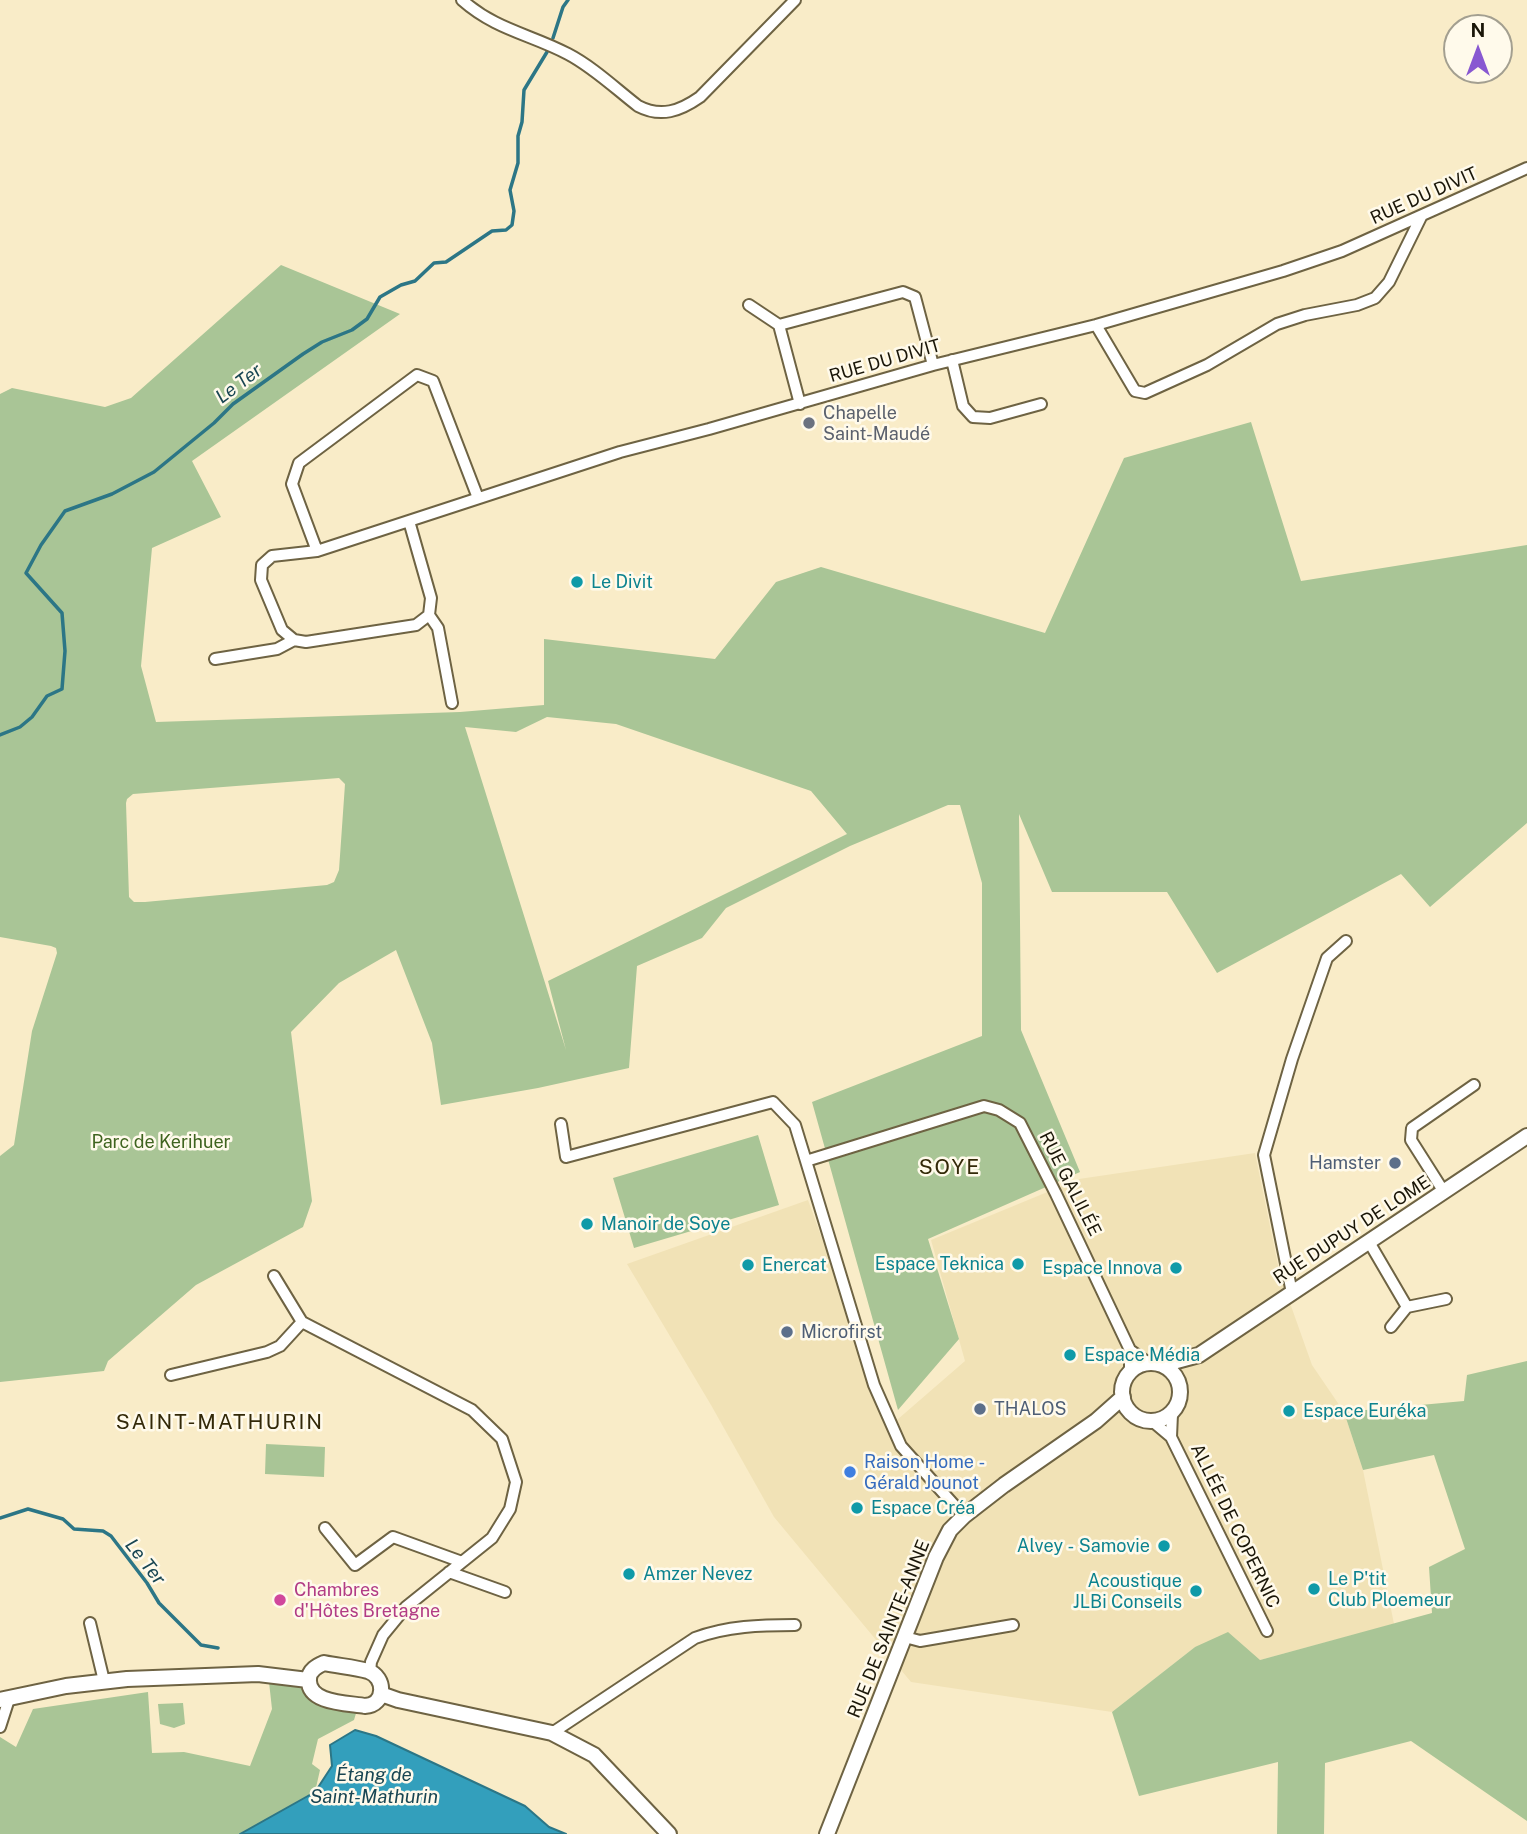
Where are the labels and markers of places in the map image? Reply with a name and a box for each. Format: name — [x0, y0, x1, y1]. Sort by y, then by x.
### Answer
place label: Chapelle Saint-Maudé — [823, 402, 930, 444]
marker: Chapelle Saint-Maudé — [801, 415, 817, 431]
place label: Le Divit — [591, 571, 653, 593]
marker: Le Divit — [569, 574, 585, 590]
place label: Hamster — [1309, 1152, 1381, 1174]
marker: Hamster — [1387, 1155, 1403, 1171]
place label: Manoir de Soye — [601, 1213, 730, 1235]
marker: Manoir de Soye — [579, 1216, 595, 1232]
place label: Espace Teknica — [875, 1253, 1004, 1275]
place label: Enercat — [762, 1254, 827, 1276]
marker: Espace Teknica — [1010, 1256, 1026, 1272]
marker: Enercat — [740, 1257, 756, 1273]
place label: Espace Innova — [1042, 1257, 1162, 1279]
marker: Espace Innova — [1168, 1260, 1184, 1276]
place label: Microfirst — [801, 1321, 882, 1343]
marker: Microfirst — [779, 1324, 795, 1340]
place label: Espace Média — [1084, 1344, 1200, 1366]
marker: Espace Média — [1062, 1347, 1078, 1363]
place label: THALOS — [994, 1398, 1067, 1420]
place label: Espace Euréka — [1303, 1400, 1426, 1422]
marker: THALOS — [972, 1401, 988, 1417]
marker: Espace Euréka — [1281, 1403, 1297, 1419]
place label: Raison Home - Gérald Jounot — [864, 1451, 985, 1494]
marker: Raison Home - Gérald Jounot — [842, 1464, 858, 1480]
place label: Espace Créa — [871, 1497, 975, 1519]
marker: Espace Créa — [849, 1500, 865, 1516]
place label: Alvey - Samovie — [1017, 1535, 1150, 1557]
marker: Alvey - Samovie — [1156, 1538, 1172, 1554]
place label: Amzer Nevez — [643, 1563, 753, 1585]
marker: Amzer Nevez — [621, 1566, 637, 1582]
place label: Le P'tit Club Ploemeur — [1328, 1568, 1451, 1610]
place label: Acoustique JLBi Conseils — [1073, 1570, 1182, 1612]
place label: Chambres d'Hôtes Bretagne — [294, 1579, 440, 1622]
marker: Le P'tit Club Ploemeur — [1306, 1581, 1322, 1597]
marker: Acoustique JLBi Conseils — [1188, 1583, 1204, 1599]
marker: Chambres d'Hôtes Bretagne — [272, 1592, 288, 1608]

